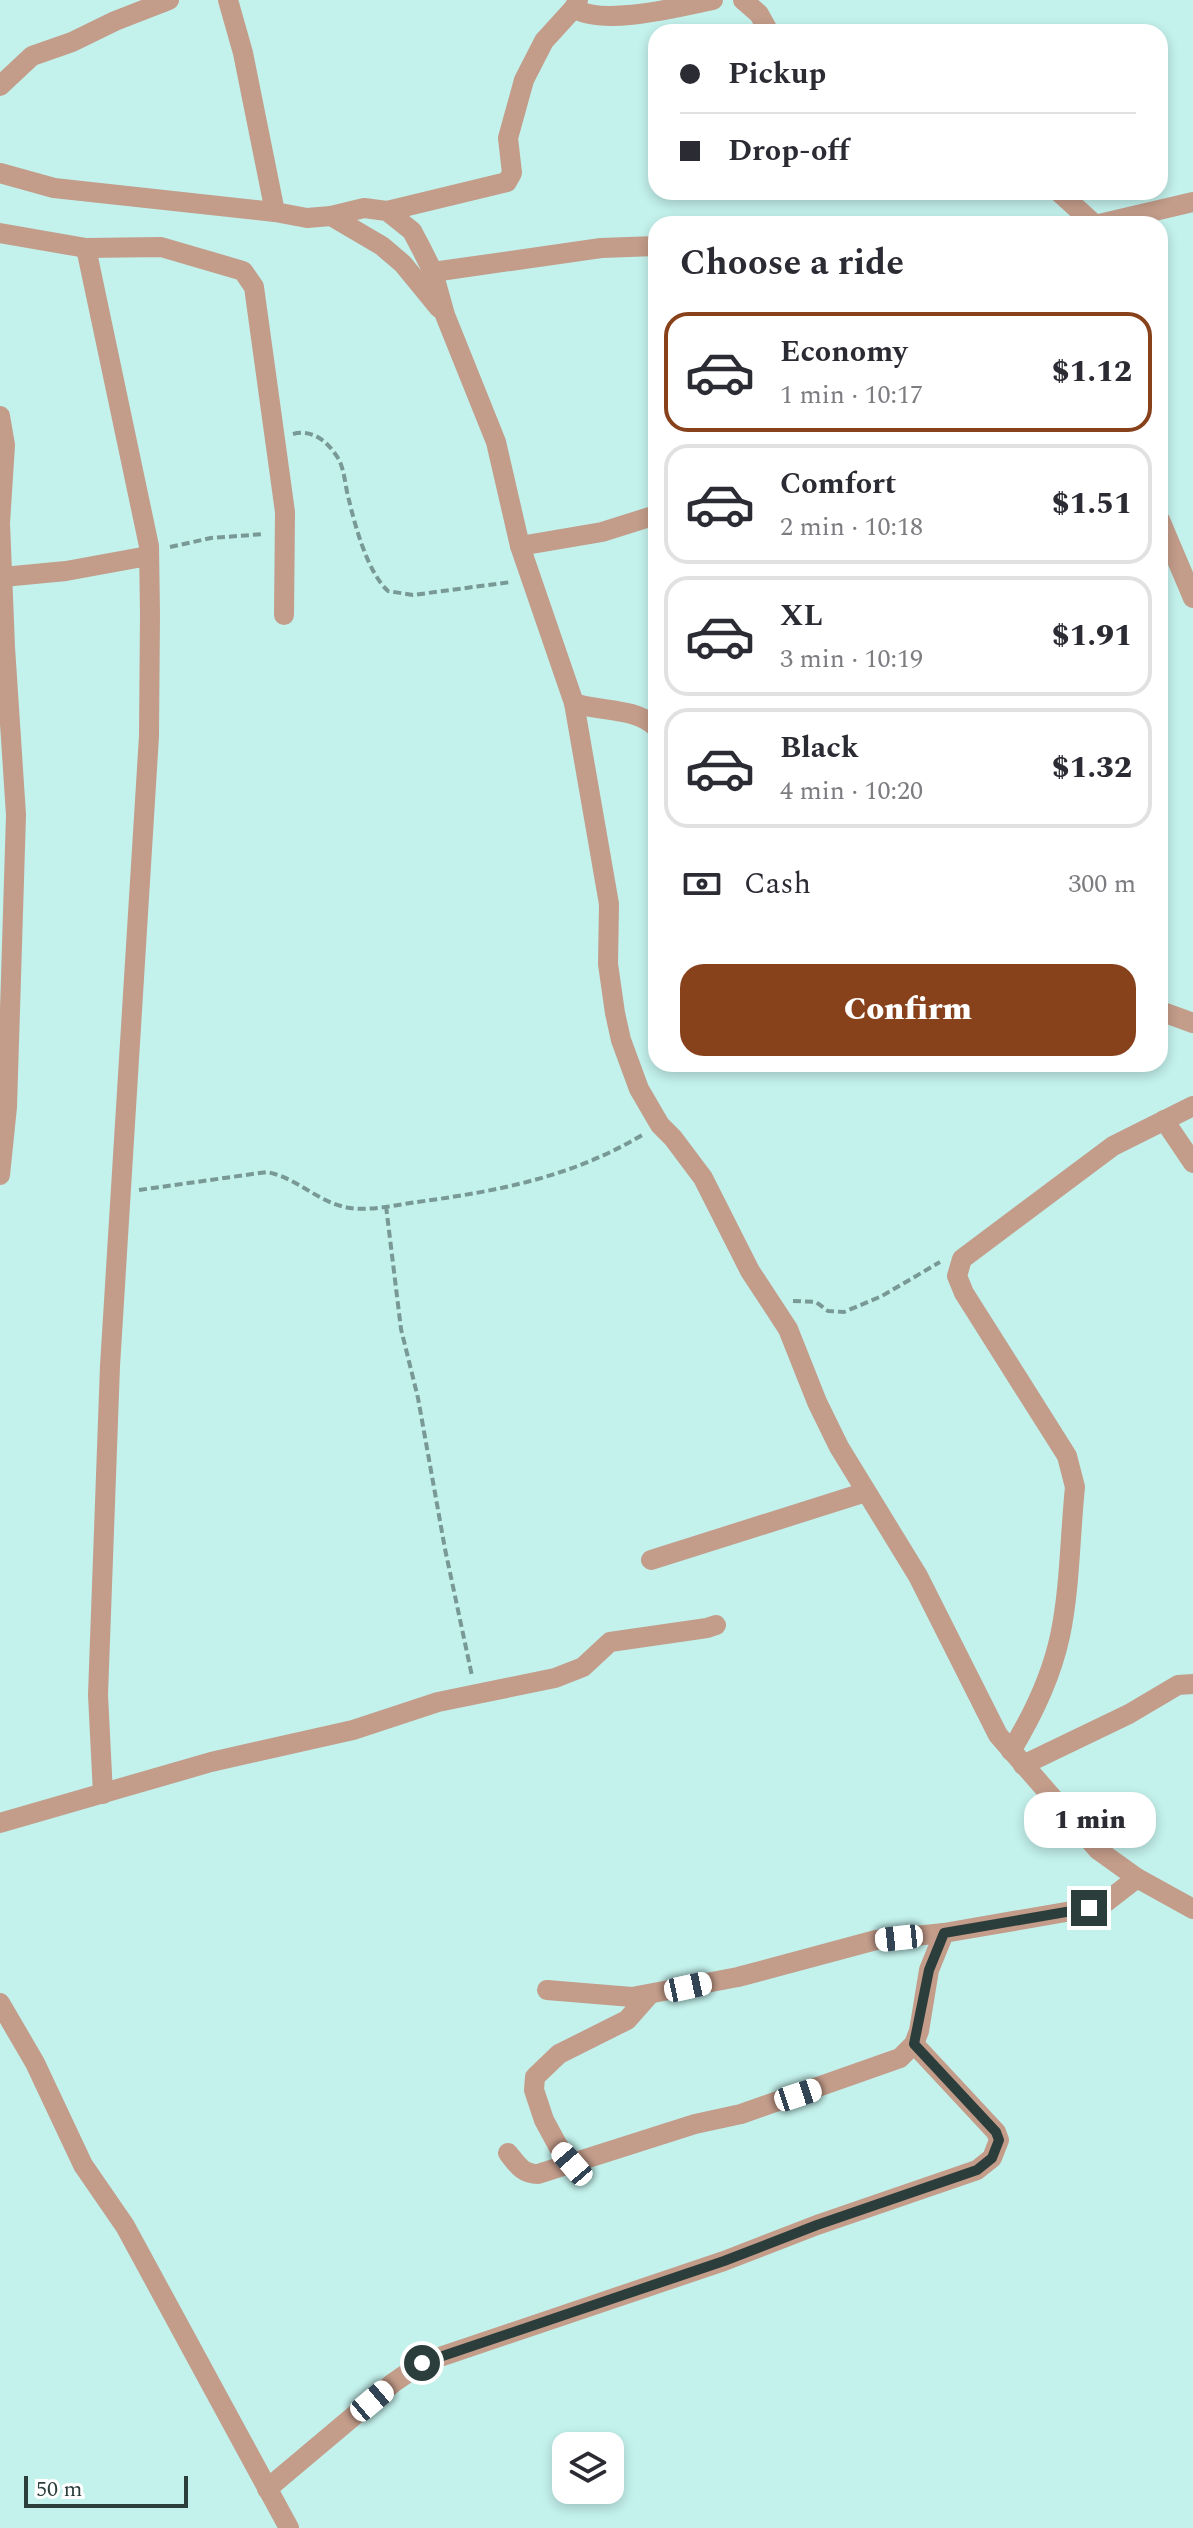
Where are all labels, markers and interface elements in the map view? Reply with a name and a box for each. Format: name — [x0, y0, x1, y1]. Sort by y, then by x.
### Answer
text: Pickup — [728, 51, 826, 97]
text: Drop-off — [728, 128, 849, 174]
text: Choose a ride — [680, 236, 904, 291]
text: Economy — [780, 329, 907, 375]
icon: car — [684, 336, 756, 408]
text: $1.12 — [1052, 349, 1132, 395]
text: 1 min · 10:17 — [780, 375, 923, 415]
text: Comfort — [780, 461, 896, 507]
icon: car — [684, 468, 756, 540]
text: $1.51 — [1052, 481, 1132, 527]
text: 2 min · 10:18 — [780, 507, 923, 547]
text: XL — [780, 593, 823, 639]
icon: car — [684, 600, 756, 672]
text: $1.91 — [1052, 613, 1132, 659]
text: 3 min · 10:19 — [780, 639, 923, 679]
text: Black — [780, 725, 859, 771]
icon: car — [684, 732, 756, 804]
text: $1.32 — [1052, 745, 1132, 791]
text: 4 min · 10:20 — [780, 771, 923, 811]
text: Cash — [744, 861, 811, 907]
icon: cash — [680, 862, 724, 906]
text: 300 m — [1068, 864, 1136, 904]
button: Confirm — [680, 964, 1136, 1056]
callout: 1 min — [1023, 1792, 1155, 1848]
text: 1 min — [1054, 1800, 1126, 1840]
route end — [1071, 1890, 1107, 1926]
car — [874, 1924, 924, 1952]
car — [662, 1970, 714, 2004]
car — [771, 2076, 825, 2114]
car — [547, 2138, 597, 2190]
route start — [404, 2345, 440, 2381]
car — [346, 2376, 398, 2426]
map controls — [552, 2432, 624, 2504]
button: layers — [552, 2432, 624, 2504]
scale bar — [24, 2472, 188, 2508]
text: 50 m — [36, 2473, 82, 2506]

